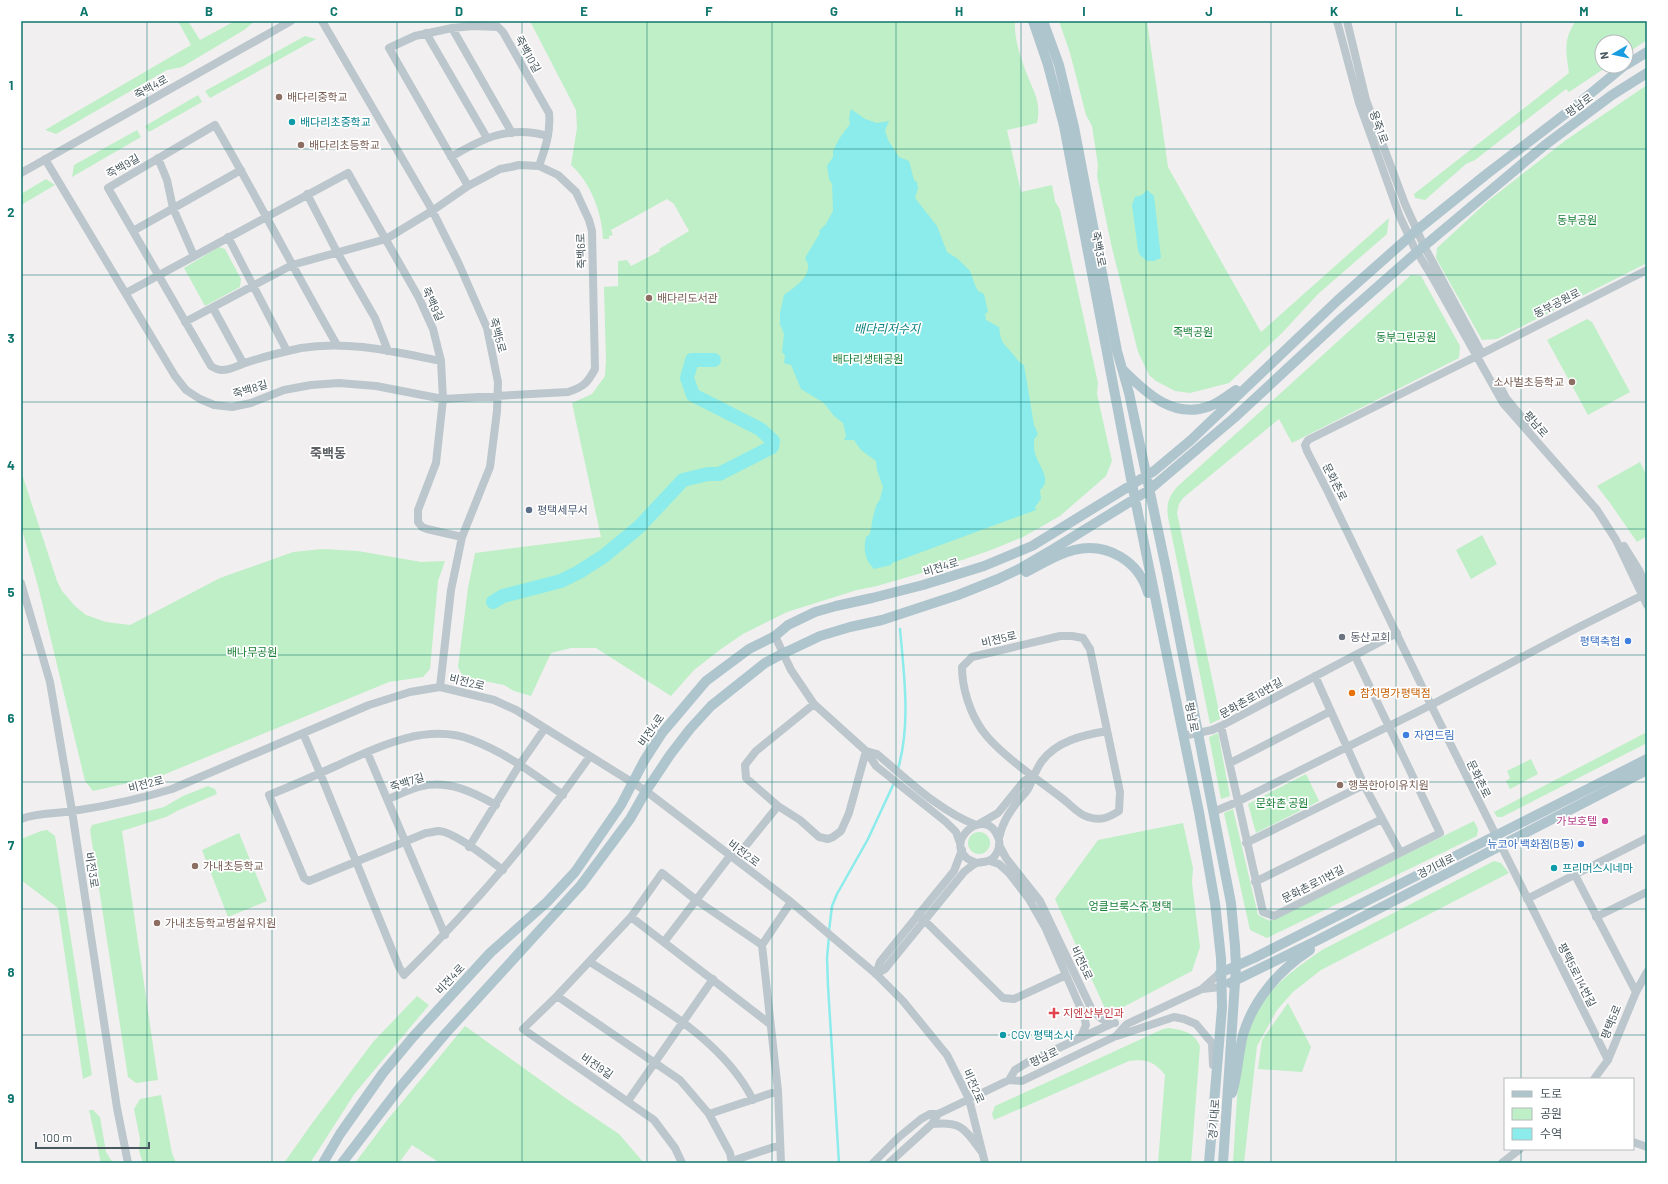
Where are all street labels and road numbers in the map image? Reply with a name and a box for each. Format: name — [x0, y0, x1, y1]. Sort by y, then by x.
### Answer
street label: 죽백10길 — [513, 33, 544, 75]
street label: 죽백4로 — [132, 72, 170, 101]
street label: 평남로 — [1563, 90, 1595, 119]
street label: 용죽1로 — [1368, 109, 1391, 145]
street label: 죽백9길 — [104, 151, 142, 180]
street label: 죽백3로 — [1090, 230, 1109, 268]
street label: 죽백6로 — [573, 233, 588, 269]
street label: 죽백9길 — [420, 285, 447, 323]
street label: 동부공원로 — [1531, 285, 1582, 320]
street label: 죽백5로 — [488, 316, 509, 354]
street label: 죽백8길 — [231, 377, 269, 400]
street label: 평남로 — [1522, 408, 1551, 439]
street label: 문화촌로 — [1320, 461, 1350, 503]
street label: 비전4로 — [922, 555, 960, 578]
street label: 비전5로 — [980, 628, 1018, 649]
street label: 비전2로 — [448, 671, 486, 692]
street label: 문화촌로19번길 — [1217, 675, 1285, 720]
street label: 평남로 — [1183, 701, 1202, 733]
street label: 비전4로 — [635, 711, 666, 748]
street label: 문화촌로 — [1465, 758, 1494, 800]
street label: 죽백7길 — [388, 770, 426, 793]
street label: 비전2로 — [127, 773, 165, 794]
street label: 비전2로 — [726, 836, 763, 869]
street label: 비전3로 — [83, 851, 102, 889]
street label: 경기대로 — [1415, 851, 1457, 881]
street label: 문화촌로11번길 — [1279, 862, 1346, 905]
street label: 평택5로114번길 — [1556, 941, 1599, 1009]
street label: 비전5로 — [1069, 944, 1096, 982]
street label: 비전4로 — [432, 961, 467, 996]
street label: 평택5로 — [1598, 1003, 1623, 1041]
street label: 평남로 — [1027, 1044, 1060, 1069]
street label: 비전9길 — [579, 1050, 616, 1081]
street label: 비전2로 — [961, 1067, 988, 1105]
street label: 경기대로 — [1206, 1098, 1221, 1140]

